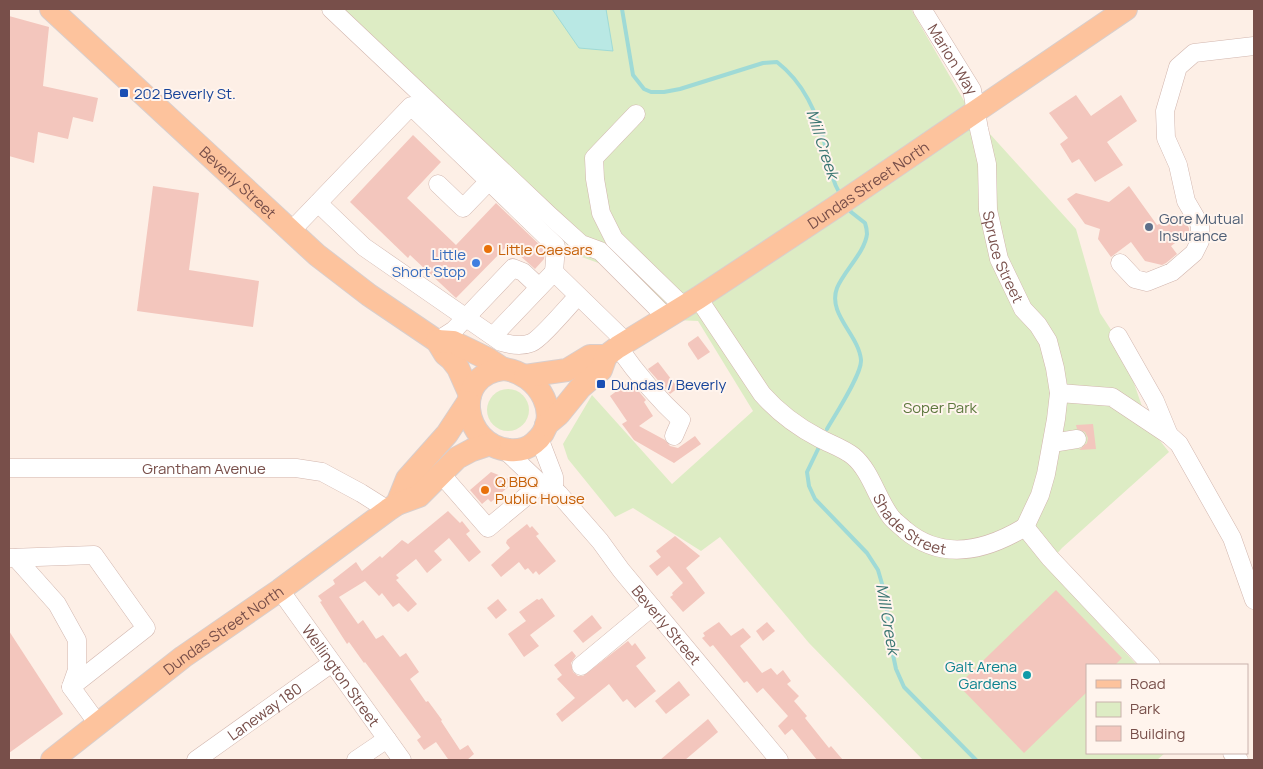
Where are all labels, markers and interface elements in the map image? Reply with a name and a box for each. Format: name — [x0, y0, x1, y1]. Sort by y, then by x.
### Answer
street label: Marion Way — [923, 20, 983, 99]
place label: 202 Beverly St. — [134, 83, 236, 104]
marker: 202 Beverly St. — [118, 87, 130, 99]
water label: Mill Creek — [801, 107, 845, 183]
street label: Dundas Street North — [803, 136, 933, 233]
street label: Beverly Street — [195, 141, 281, 223]
place label: Gore Mutual Insurance — [1159, 208, 1244, 246]
street label: Spruce Street — [978, 209, 1029, 306]
marker: Gore Mutual Insurance — [1143, 221, 1155, 233]
place label: Little Caesars — [498, 239, 593, 260]
marker: Little Caesars — [482, 243, 494, 255]
place label: Little Short Stop — [392, 244, 466, 282]
marker: Little Short Stop — [470, 257, 482, 269]
place label: Dundas / Beverly — [611, 374, 726, 395]
marker: Dundas / Beverly — [595, 378, 607, 390]
park label: Soper Park — [903, 397, 978, 418]
street label: Grantham Avenue — [142, 458, 266, 479]
place label: Q BBQ Public House — [495, 471, 585, 509]
marker: Q BBQ Public House — [479, 484, 491, 496]
street label: Shade Street — [868, 490, 948, 559]
street label: Dundas Street North — [158, 580, 287, 679]
street label: Beverly Street — [627, 581, 706, 669]
water label: Mill Creek — [871, 582, 905, 658]
street label: Wellington Street — [297, 620, 385, 731]
place label: Galt Arena Gardens — [945, 656, 1017, 694]
legend — [1086, 664, 1248, 754]
marker: Galt Arena Gardens — [1021, 669, 1033, 681]
text: Road — [1130, 673, 1166, 694]
street label: Laneway 180 — [223, 677, 306, 745]
text: Park — [1130, 698, 1160, 719]
text: Building — [1130, 723, 1185, 744]

